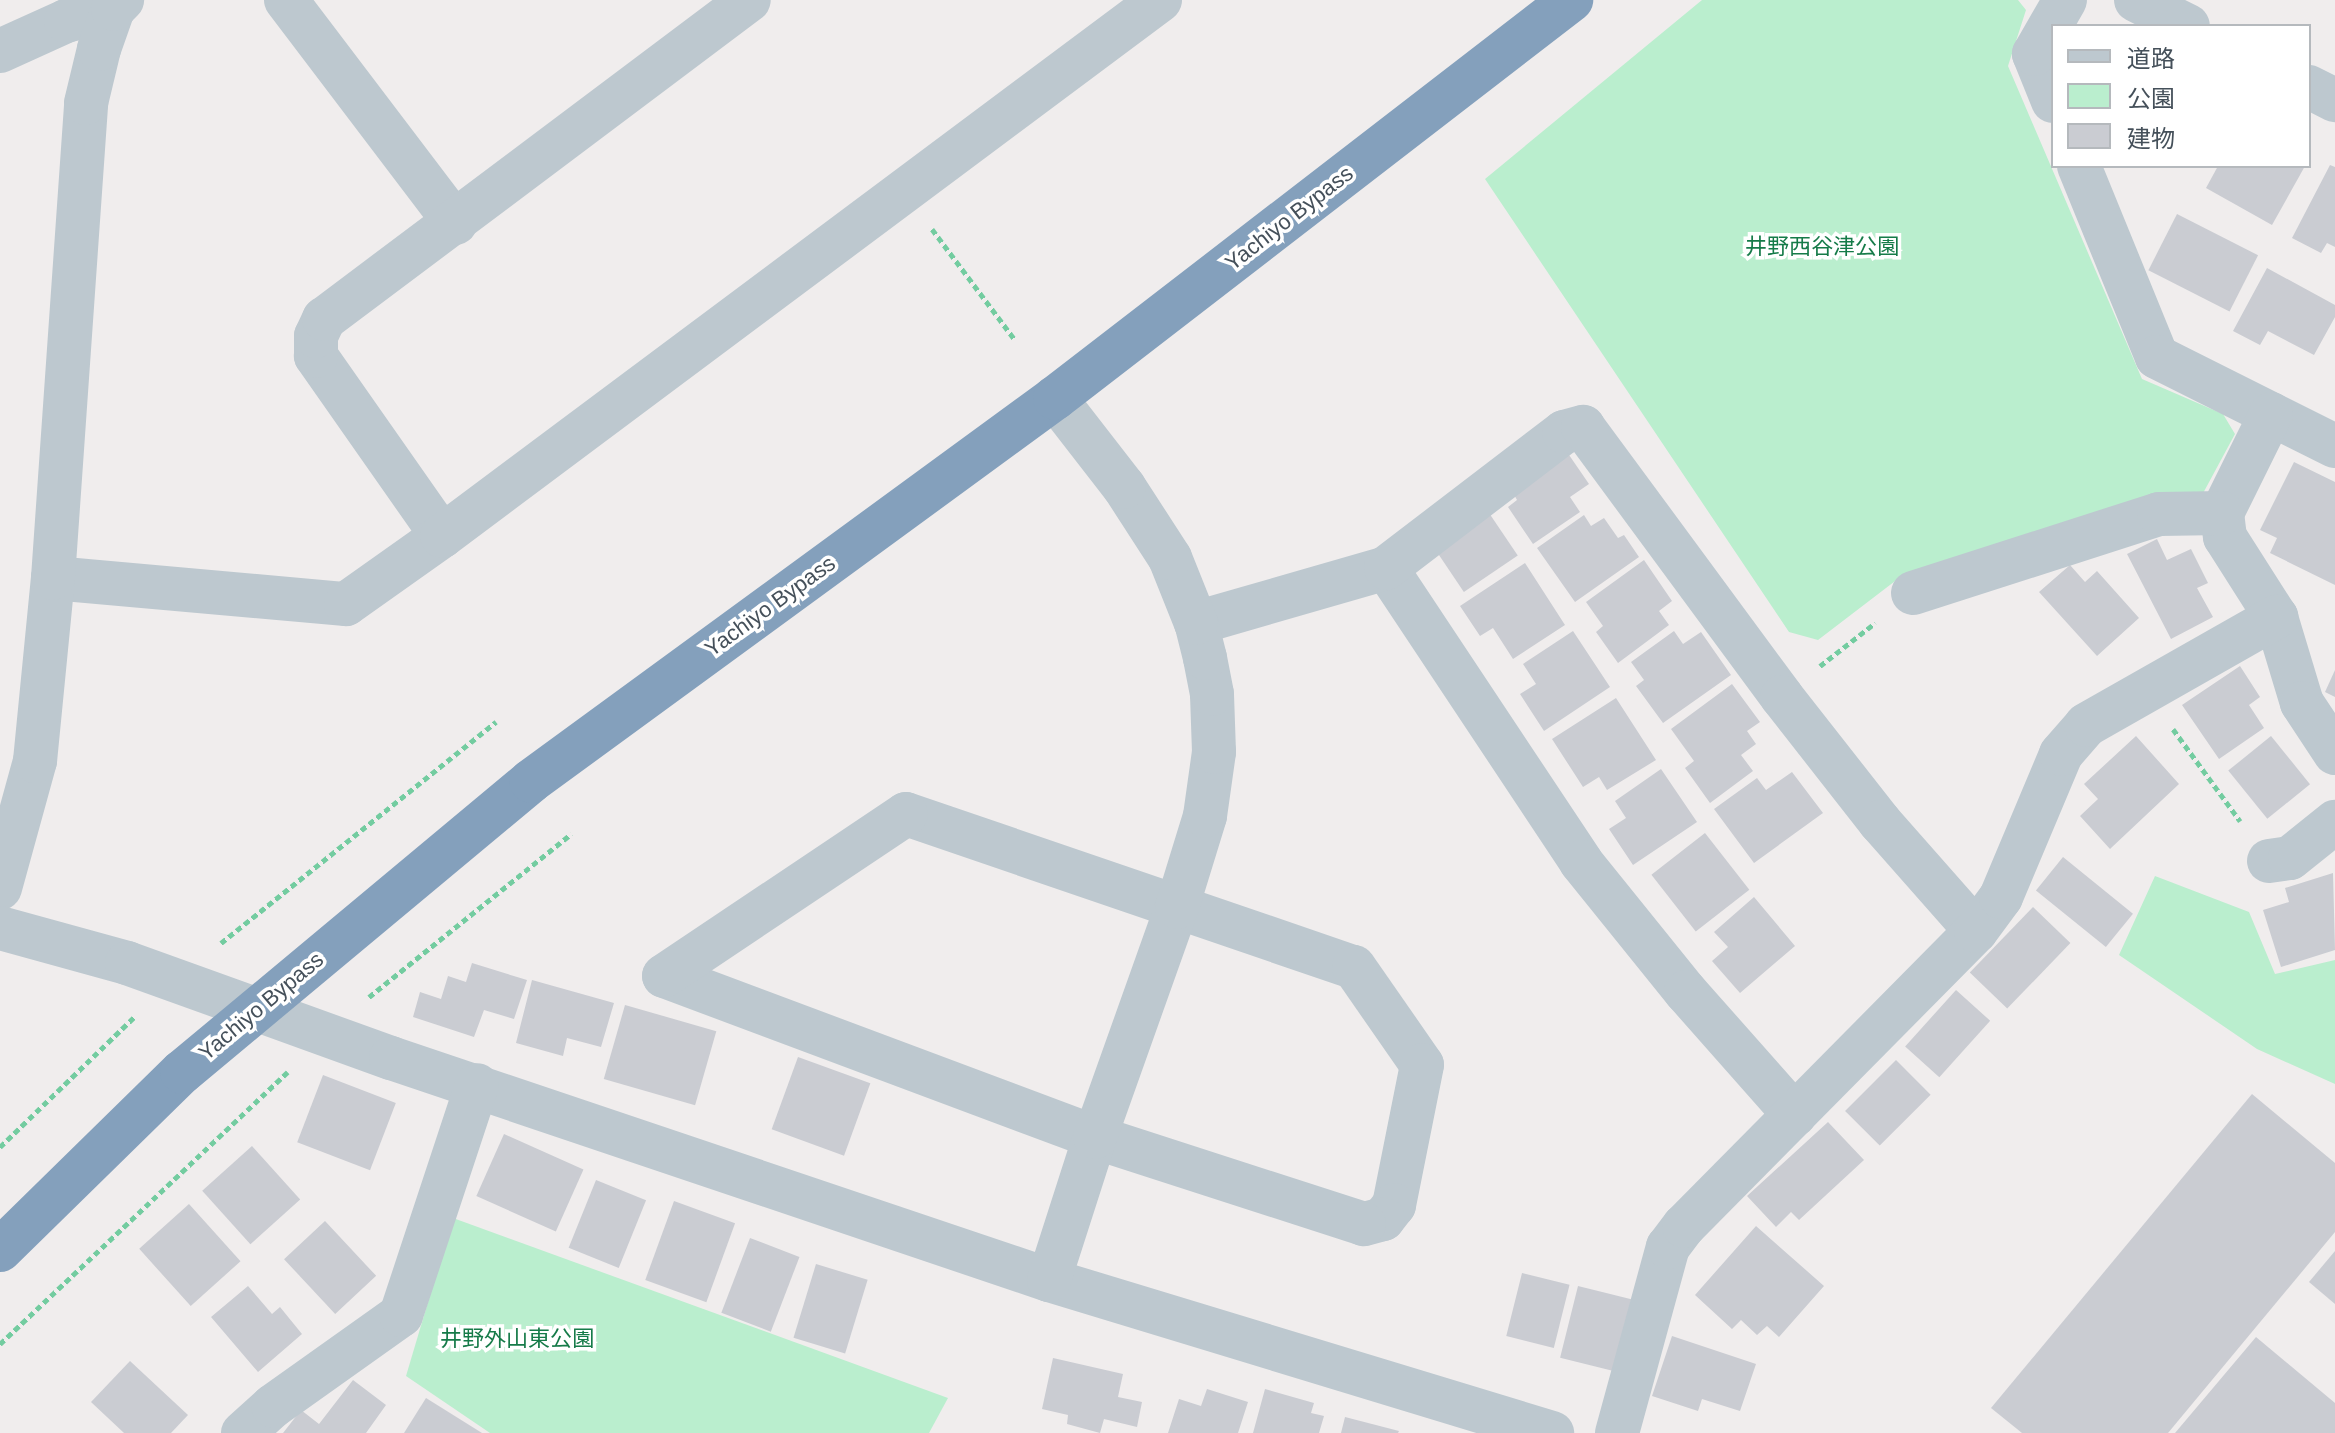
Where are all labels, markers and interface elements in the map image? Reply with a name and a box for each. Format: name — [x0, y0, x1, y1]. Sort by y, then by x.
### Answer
legend — [2051, 24, 2311, 168]
text: 道路 — [2127, 45, 2175, 72]
text: 公園 — [2127, 85, 2175, 112]
text: 建物 — [2127, 125, 2175, 152]
street label: Yachiyo Bypass — [1220, 160, 1358, 276]
park label: 井野西谷津公園 — [1745, 234, 1899, 260]
street label: Yachiyo Bypass — [700, 550, 840, 662]
street label: Yachiyo Bypass — [193, 946, 329, 1066]
park label: 井野外山東公園 — [440, 1326, 594, 1352]

